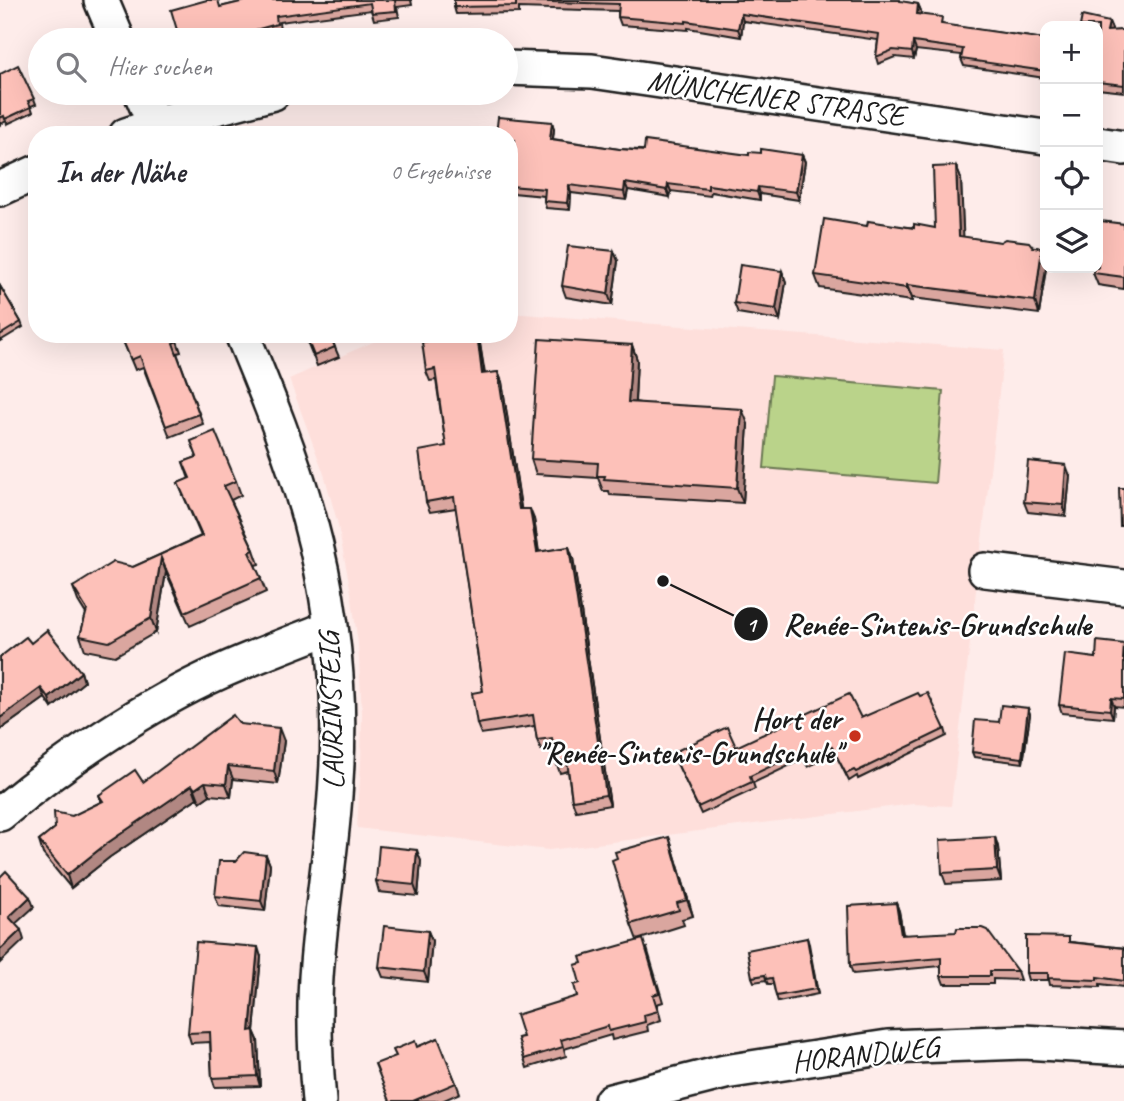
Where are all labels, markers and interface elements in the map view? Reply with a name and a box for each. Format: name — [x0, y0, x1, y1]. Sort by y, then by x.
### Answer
map controls — [1040, 21, 1103, 273]
button: + — [1040, 21, 1103, 84]
search box — [28, 28, 518, 105]
icon: search — [52, 48, 90, 86]
text: Hier suchen — [108, 50, 212, 83]
street label: MÜNCHENER STRASSE — [645, 61, 911, 135]
button: − — [1040, 84, 1103, 147]
button: locate — [1040, 147, 1103, 210]
text: In der Nähe — [56, 153, 185, 191]
text: 0 Ergebnisse — [390, 157, 490, 186]
button: layers — [1040, 210, 1103, 273]
callout: Renée-Sintenis-Grundschule — [734, 598, 1105, 651]
text: Renée-Sintenis-Grundschule — [783, 604, 1093, 645]
text: 1 — [746, 612, 758, 638]
street label: LAURINSTEIG — [309, 628, 353, 790]
place label: Hort der "Renée-Sintenis-Grundschule" — [538, 700, 848, 772]
marker: Hort der "Renée-Sintenis-Grundschule" — [847, 728, 863, 744]
street label: HORANDWEG — [790, 1027, 944, 1081]

